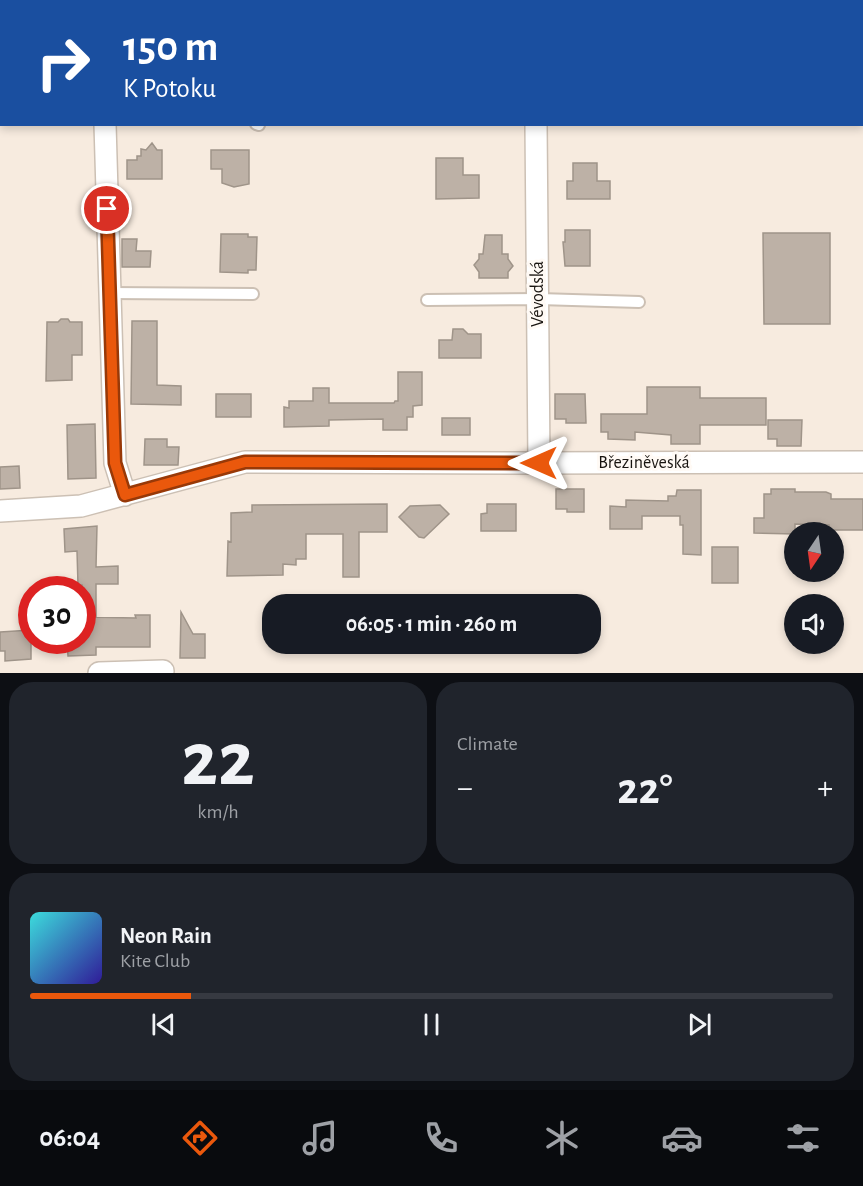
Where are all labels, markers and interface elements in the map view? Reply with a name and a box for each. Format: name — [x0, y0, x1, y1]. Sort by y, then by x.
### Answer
icon: right — [24, 24, 102, 102]
text: 150 m — [123, 26, 218, 68]
text: K Potoku — [123, 75, 216, 102]
pin — [81, 183, 132, 234]
icon: arrive — [90, 192, 123, 225]
street label: Vévodská — [529, 261, 547, 327]
position arrow — [507, 431, 571, 495]
street label: Březiněveská — [598, 454, 690, 472]
north arrow — [784, 522, 844, 582]
map controls — [784, 522, 844, 654]
speed limit sign: 30 — [18, 576, 96, 654]
button: sound — [784, 594, 844, 654]
text: 06:05 · 1 min · 260 m — [346, 613, 517, 635]
text: 22 — [181, 722, 255, 800]
text: Climate — [457, 734, 518, 754]
text: 22° — [617, 767, 673, 812]
text: − — [457, 772, 473, 805]
text: + — [817, 772, 833, 805]
text: km/h — [197, 802, 239, 822]
text: Neon Rain — [120, 925, 212, 947]
text: Kite Club — [120, 951, 190, 971]
icon: previous — [147, 1008, 180, 1041]
icon: pause — [415, 1008, 448, 1041]
icon: next — [683, 1008, 716, 1041]
icon: directions — [179, 1117, 221, 1159]
icon: music — [299, 1117, 341, 1159]
icon: phone — [420, 1117, 462, 1159]
icon: climate — [541, 1117, 583, 1159]
icon: car — [661, 1117, 703, 1159]
icon: filters — [782, 1117, 824, 1159]
text: 06:04 — [39, 1124, 100, 1151]

